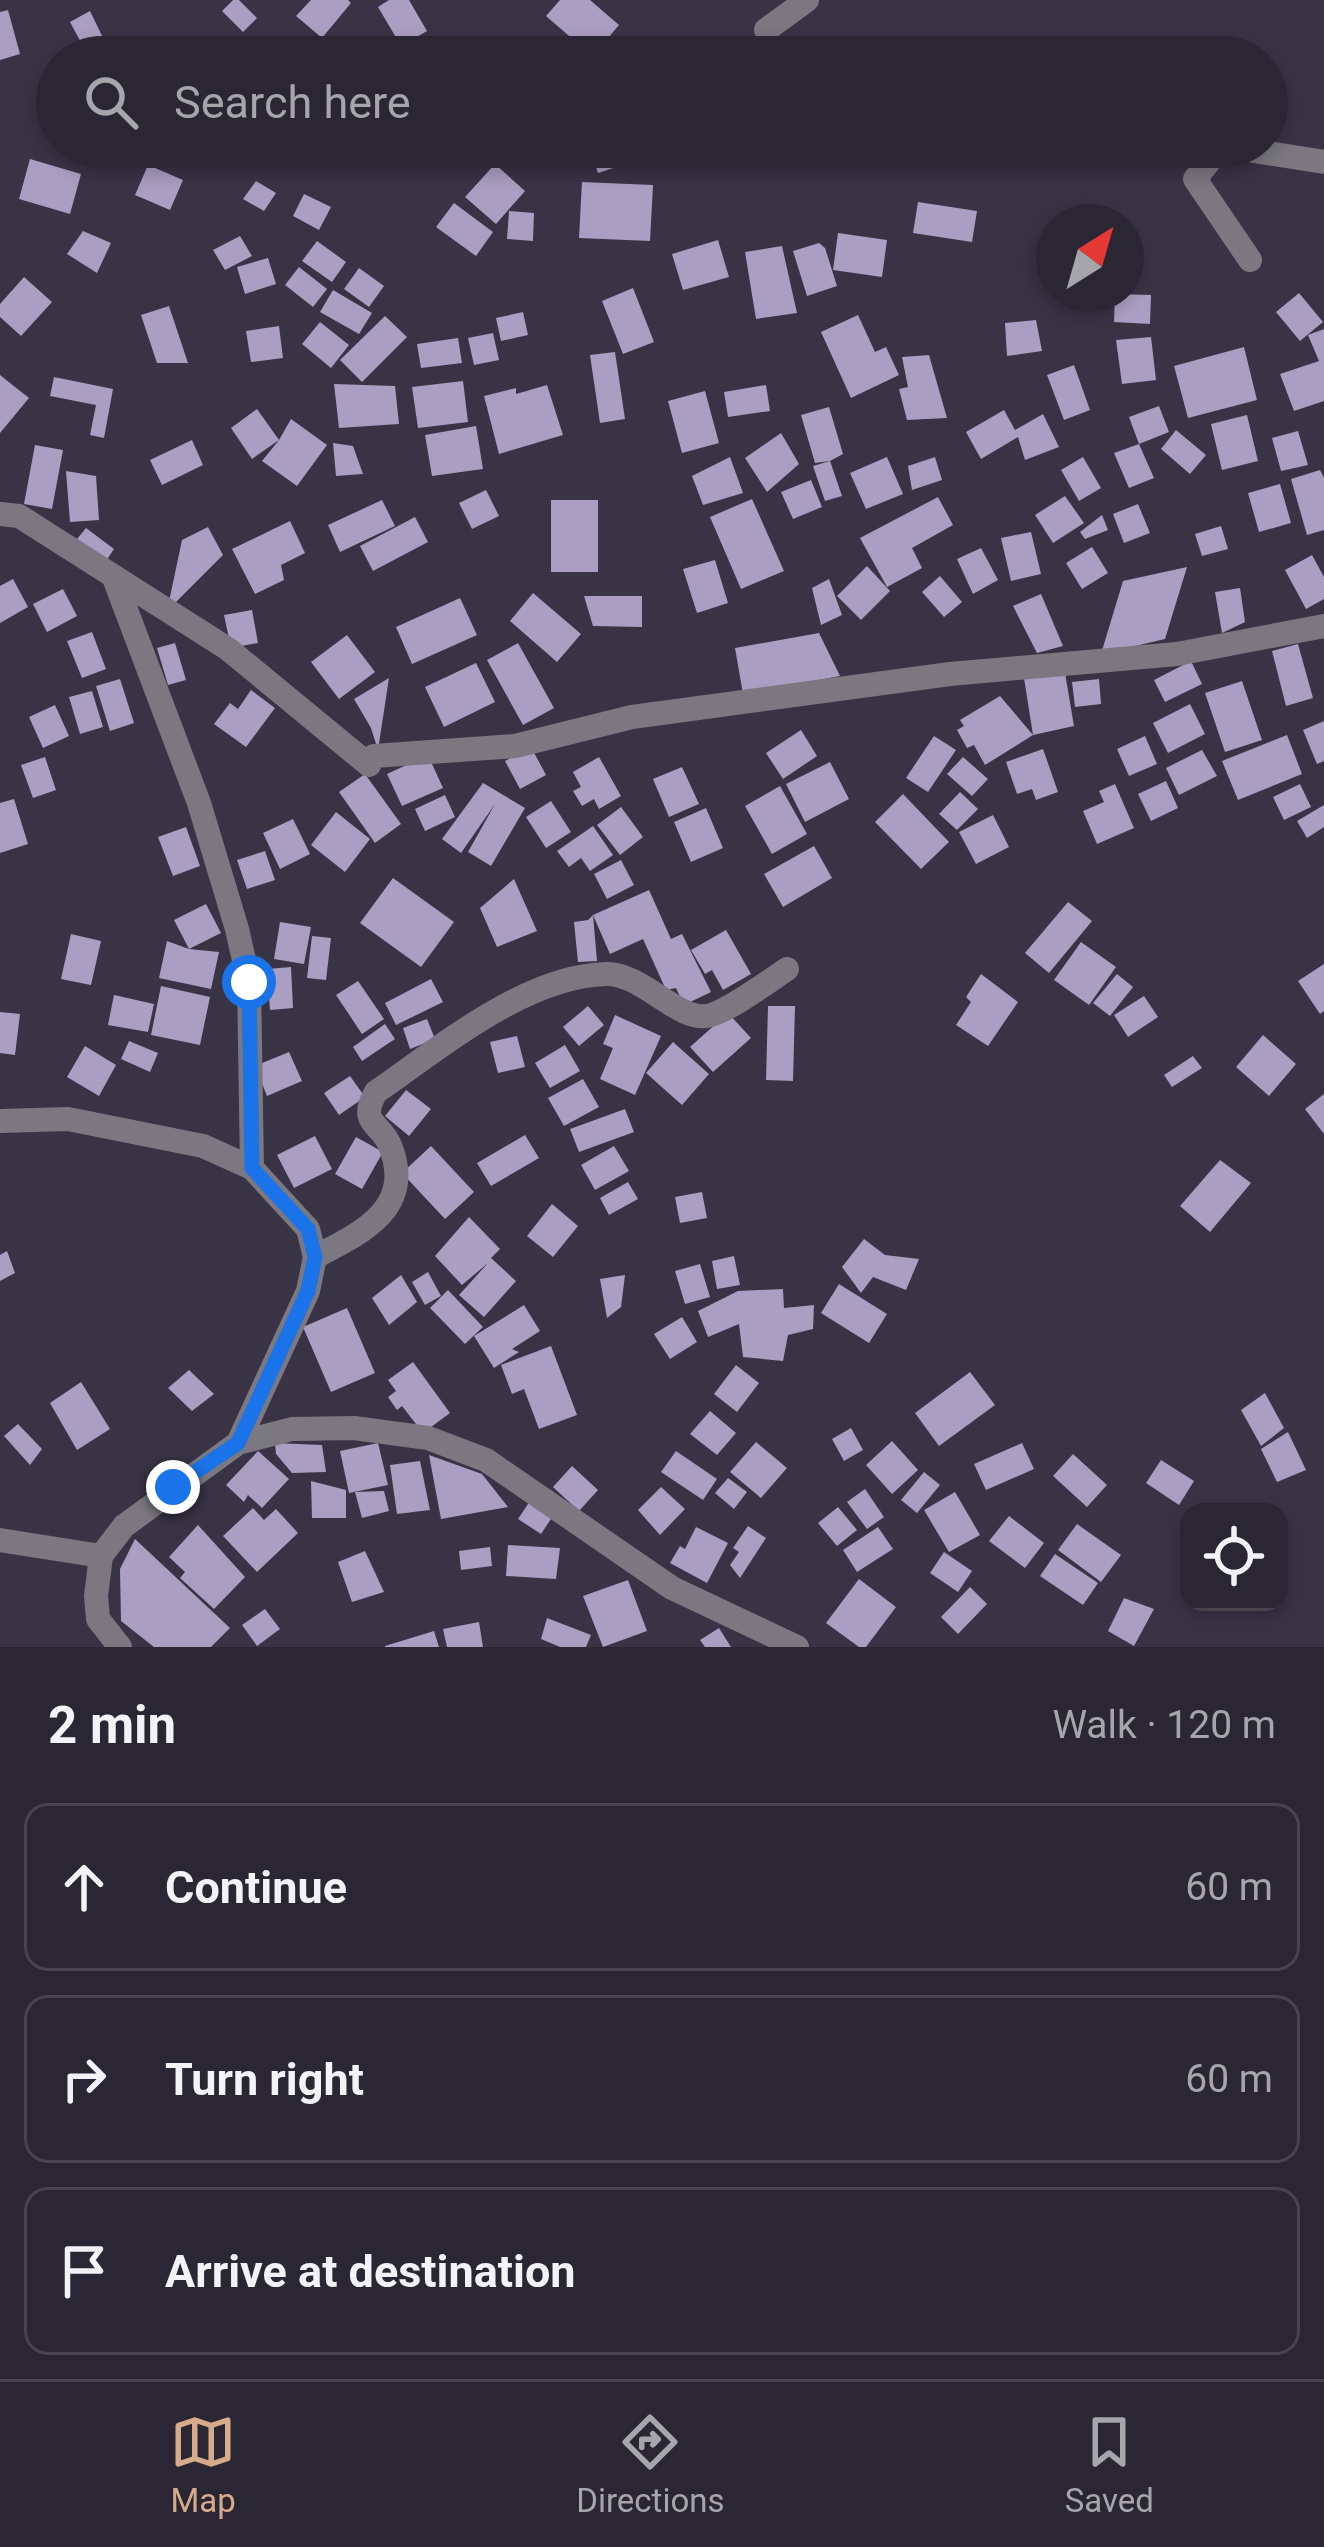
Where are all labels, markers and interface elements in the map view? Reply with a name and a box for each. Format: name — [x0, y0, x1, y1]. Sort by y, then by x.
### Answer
search box — [36, 36, 1288, 168]
icon: search — [78, 69, 144, 135]
text: Search here — [174, 76, 411, 129]
north arrow — [1036, 204, 1144, 312]
route start — [222, 955, 276, 1009]
route end — [146, 1460, 200, 1514]
map controls — [1180, 1503, 1288, 1611]
button: locate — [1180, 1503, 1288, 1611]
text: 2 min — [48, 1696, 176, 1755]
text: Walk · 120 m — [1052, 1702, 1276, 1748]
icon: ahead — [51, 1854, 117, 1920]
text: Continue — [165, 1861, 347, 1914]
text: 60 m — [1185, 1864, 1273, 1910]
icon: right — [51, 2046, 117, 2112]
text: Turn right — [165, 2053, 364, 2106]
text: 60 m — [1185, 2056, 1273, 2102]
icon: arrive — [51, 2238, 117, 2304]
text: Arrive at destination — [165, 2245, 576, 2298]
tab: Map — [170, 2409, 236, 2520]
tab: Directions — [576, 2409, 725, 2520]
tab: Saved — [1065, 2409, 1154, 2520]

